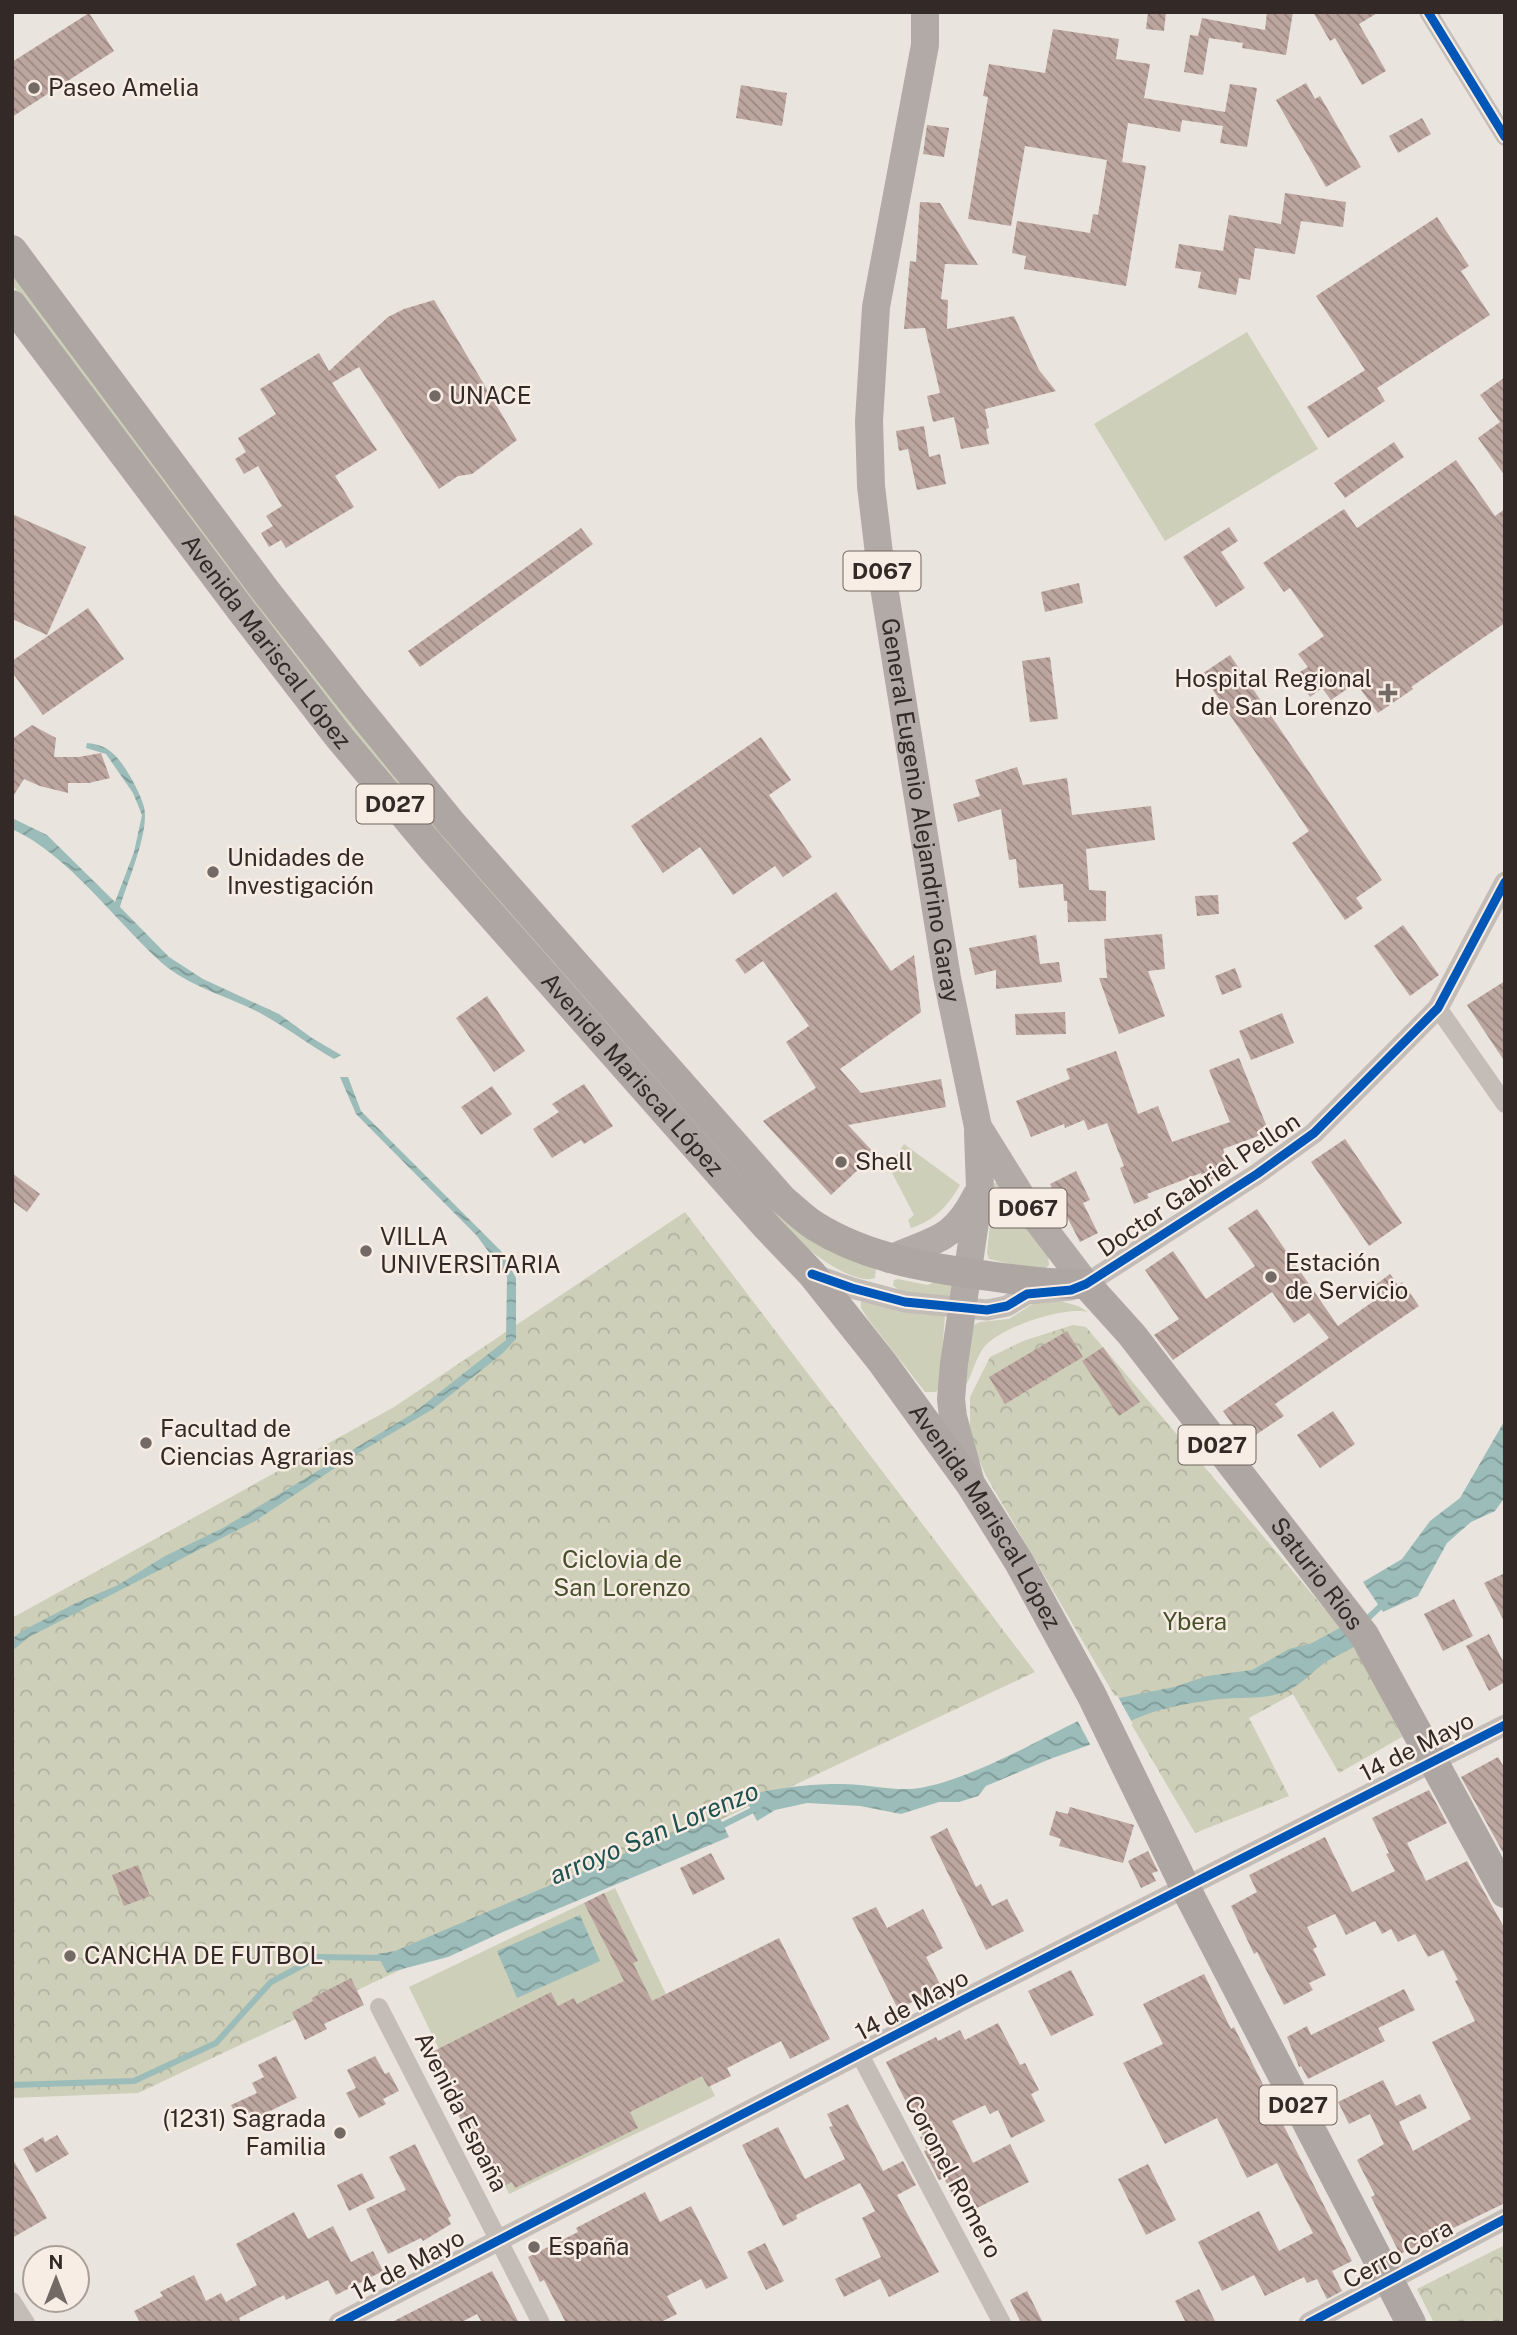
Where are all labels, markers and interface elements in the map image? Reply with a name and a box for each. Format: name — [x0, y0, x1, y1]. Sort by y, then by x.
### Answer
place label: Paseo Amelia — [48, 73, 199, 101]
marker: Paseo Amelia — [26, 80, 42, 96]
place label: UNACE — [449, 381, 532, 409]
marker: UNACE — [427, 388, 443, 404]
street label: Avenida Mariscal López — [176, 529, 358, 754]
road number: D067 — [844, 552, 920, 590]
street label: General Eugenio Alejandrino Garay — [876, 616, 967, 1005]
place label: Hospital Regional de San Lorenzo — [1174, 664, 1372, 720]
marker: Hospital Regional de San Lorenzo — [1378, 683, 1398, 703]
road number: D027 — [356, 784, 434, 824]
place label: Unidades de Investigación — [227, 843, 374, 899]
marker: Unidades de Investigación — [205, 864, 221, 880]
street label: Avenida Mariscal López — [536, 967, 730, 1181]
street label: Doctor Gabriel Pellon — [1092, 1106, 1305, 1262]
place label: Shell — [855, 1147, 913, 1175]
marker: Shell — [833, 1154, 849, 1170]
road number: D067 — [990, 1189, 1066, 1228]
place label: VILLA UNIVERSITARIA — [380, 1222, 561, 1278]
marker: VILLA UNIVERSITARIA — [358, 1243, 374, 1259]
place label: Estación de Servicio — [1285, 1248, 1408, 1304]
marker: Estación de Servicio — [1263, 1269, 1279, 1285]
street label: Avenida Mariscal López — [904, 1398, 1068, 1633]
place label: Facultad de Ciencias Agrarias — [160, 1414, 354, 1470]
road number: D027 — [1178, 1426, 1256, 1464]
marker: Facultad de Ciencias Agrarias — [138, 1435, 154, 1451]
street label: Saturio Ríos — [1265, 1511, 1370, 1635]
park label: Ciclovia de San Lorenzo — [553, 1545, 691, 1601]
park label: Ybera — [1163, 1607, 1227, 1635]
street label: 14 de Mayo — [1355, 1705, 1478, 1787]
water label: arroyo San Lorenzo — [544, 1774, 763, 1891]
place label: CANCHA DE FUTBOL — [84, 1941, 323, 1969]
marker: CANCHA DE FUTBOL — [62, 1948, 78, 1964]
street label: 14 de Mayo — [850, 1963, 973, 2046]
street label: Avenida España — [410, 2027, 514, 2196]
road number: D027 — [1260, 2086, 1336, 2124]
street label: Coronel Romero — [899, 2091, 1008, 2263]
place label: (1231) Sagrada Familia — [163, 2104, 326, 2160]
marker: (1231) Sagrada Familia — [332, 2125, 348, 2141]
street label: Cerro Cora — [1338, 2213, 1457, 2294]
street label: 14 de Mayo — [346, 2223, 469, 2306]
place label: España — [548, 2232, 629, 2260]
marker: España — [526, 2239, 542, 2255]
north arrow — [21, 2244, 91, 2314]
text: N — [49, 2251, 63, 2273]

